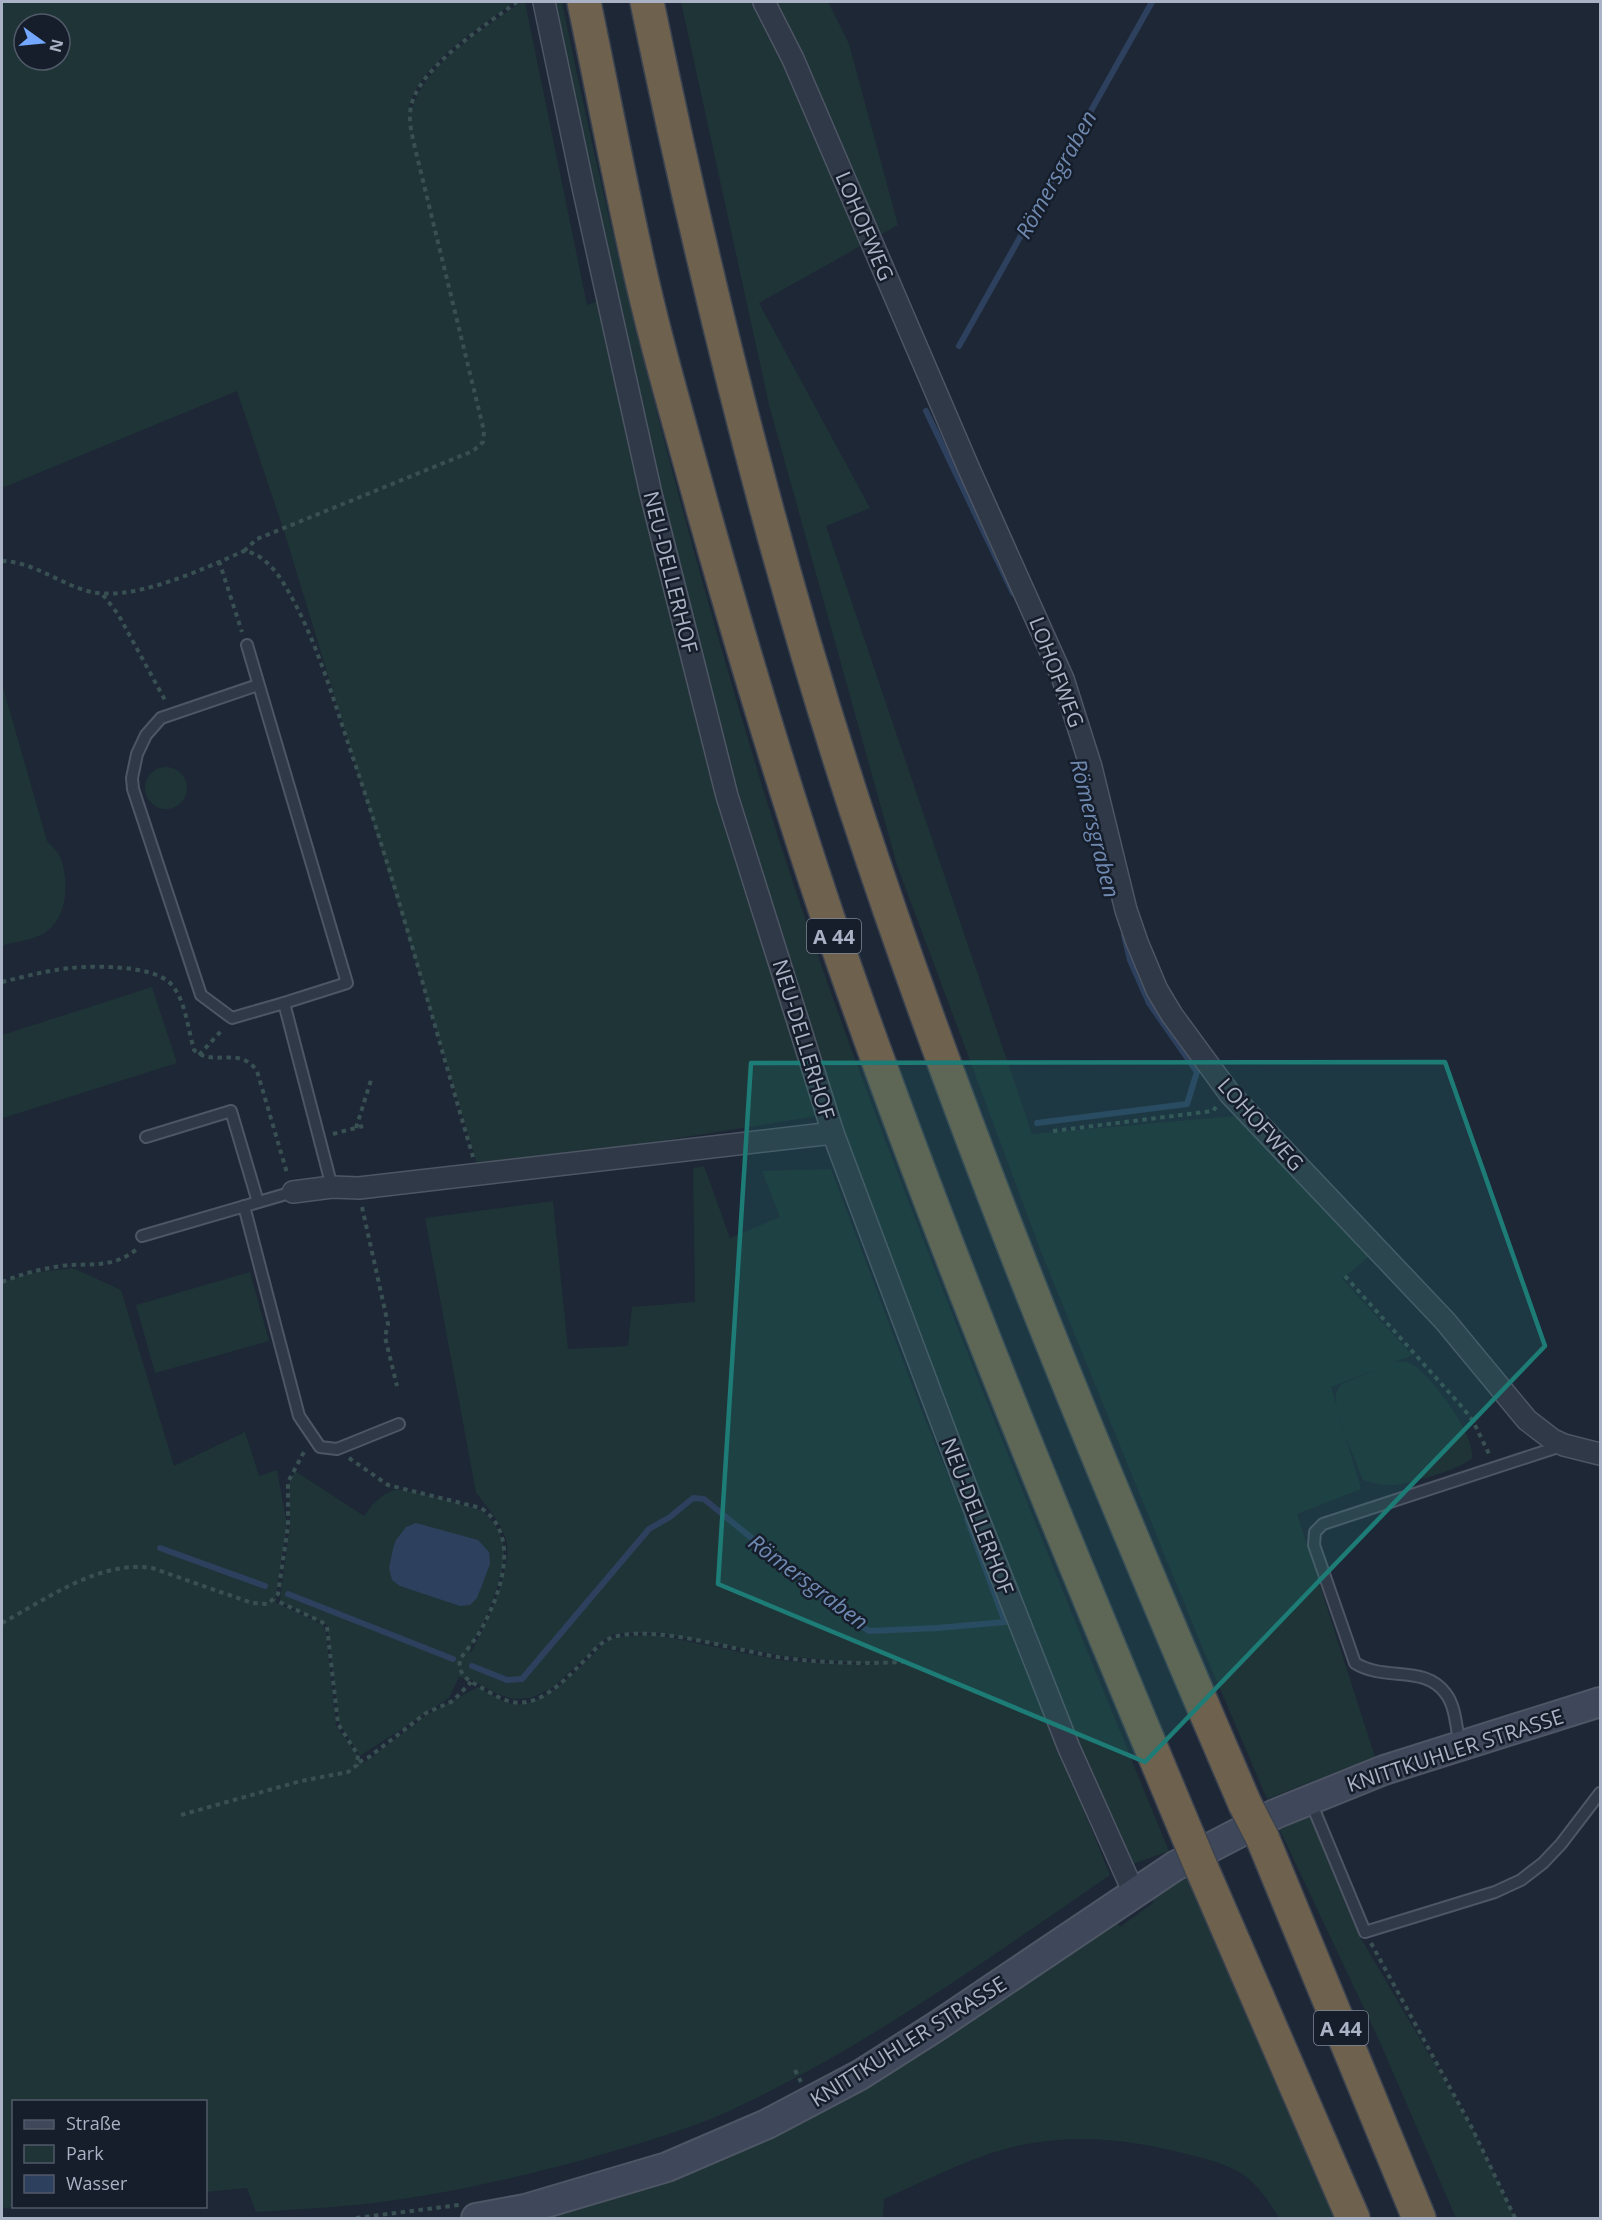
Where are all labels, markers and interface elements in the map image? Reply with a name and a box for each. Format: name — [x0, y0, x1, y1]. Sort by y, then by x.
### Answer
north arrow — [12, 12, 72, 72]
text: N — [44, 37, 69, 55]
water label: Römersgraben — [1007, 105, 1103, 243]
street label: LOHOFWEG — [829, 167, 901, 285]
street label: NEU-DELLERHOF — [637, 488, 705, 656]
street label: LOHOFWEG — [1023, 613, 1091, 731]
water label: Römersgraben — [1064, 755, 1128, 901]
road number: A 44 — [807, 919, 861, 953]
street label: NEU-DELLERHOF — [766, 956, 842, 1122]
street label: LOHOFWEG — [1212, 1071, 1310, 1177]
street label: NEU-DELLERHOF — [935, 1434, 1021, 1598]
water label: Römersgraben — [743, 1526, 875, 1636]
street label: KNITTKUHLER STRASSE — [1343, 1702, 1567, 1798]
street label: KNITTKUHLER STRASSE — [805, 1969, 1011, 2113]
road number: A 44 — [1314, 2011, 1368, 2045]
legend — [12, 2100, 207, 2208]
text: Straße — [66, 2111, 121, 2135]
text: Park — [66, 2141, 104, 2165]
text: Wasser — [66, 2171, 128, 2195]

